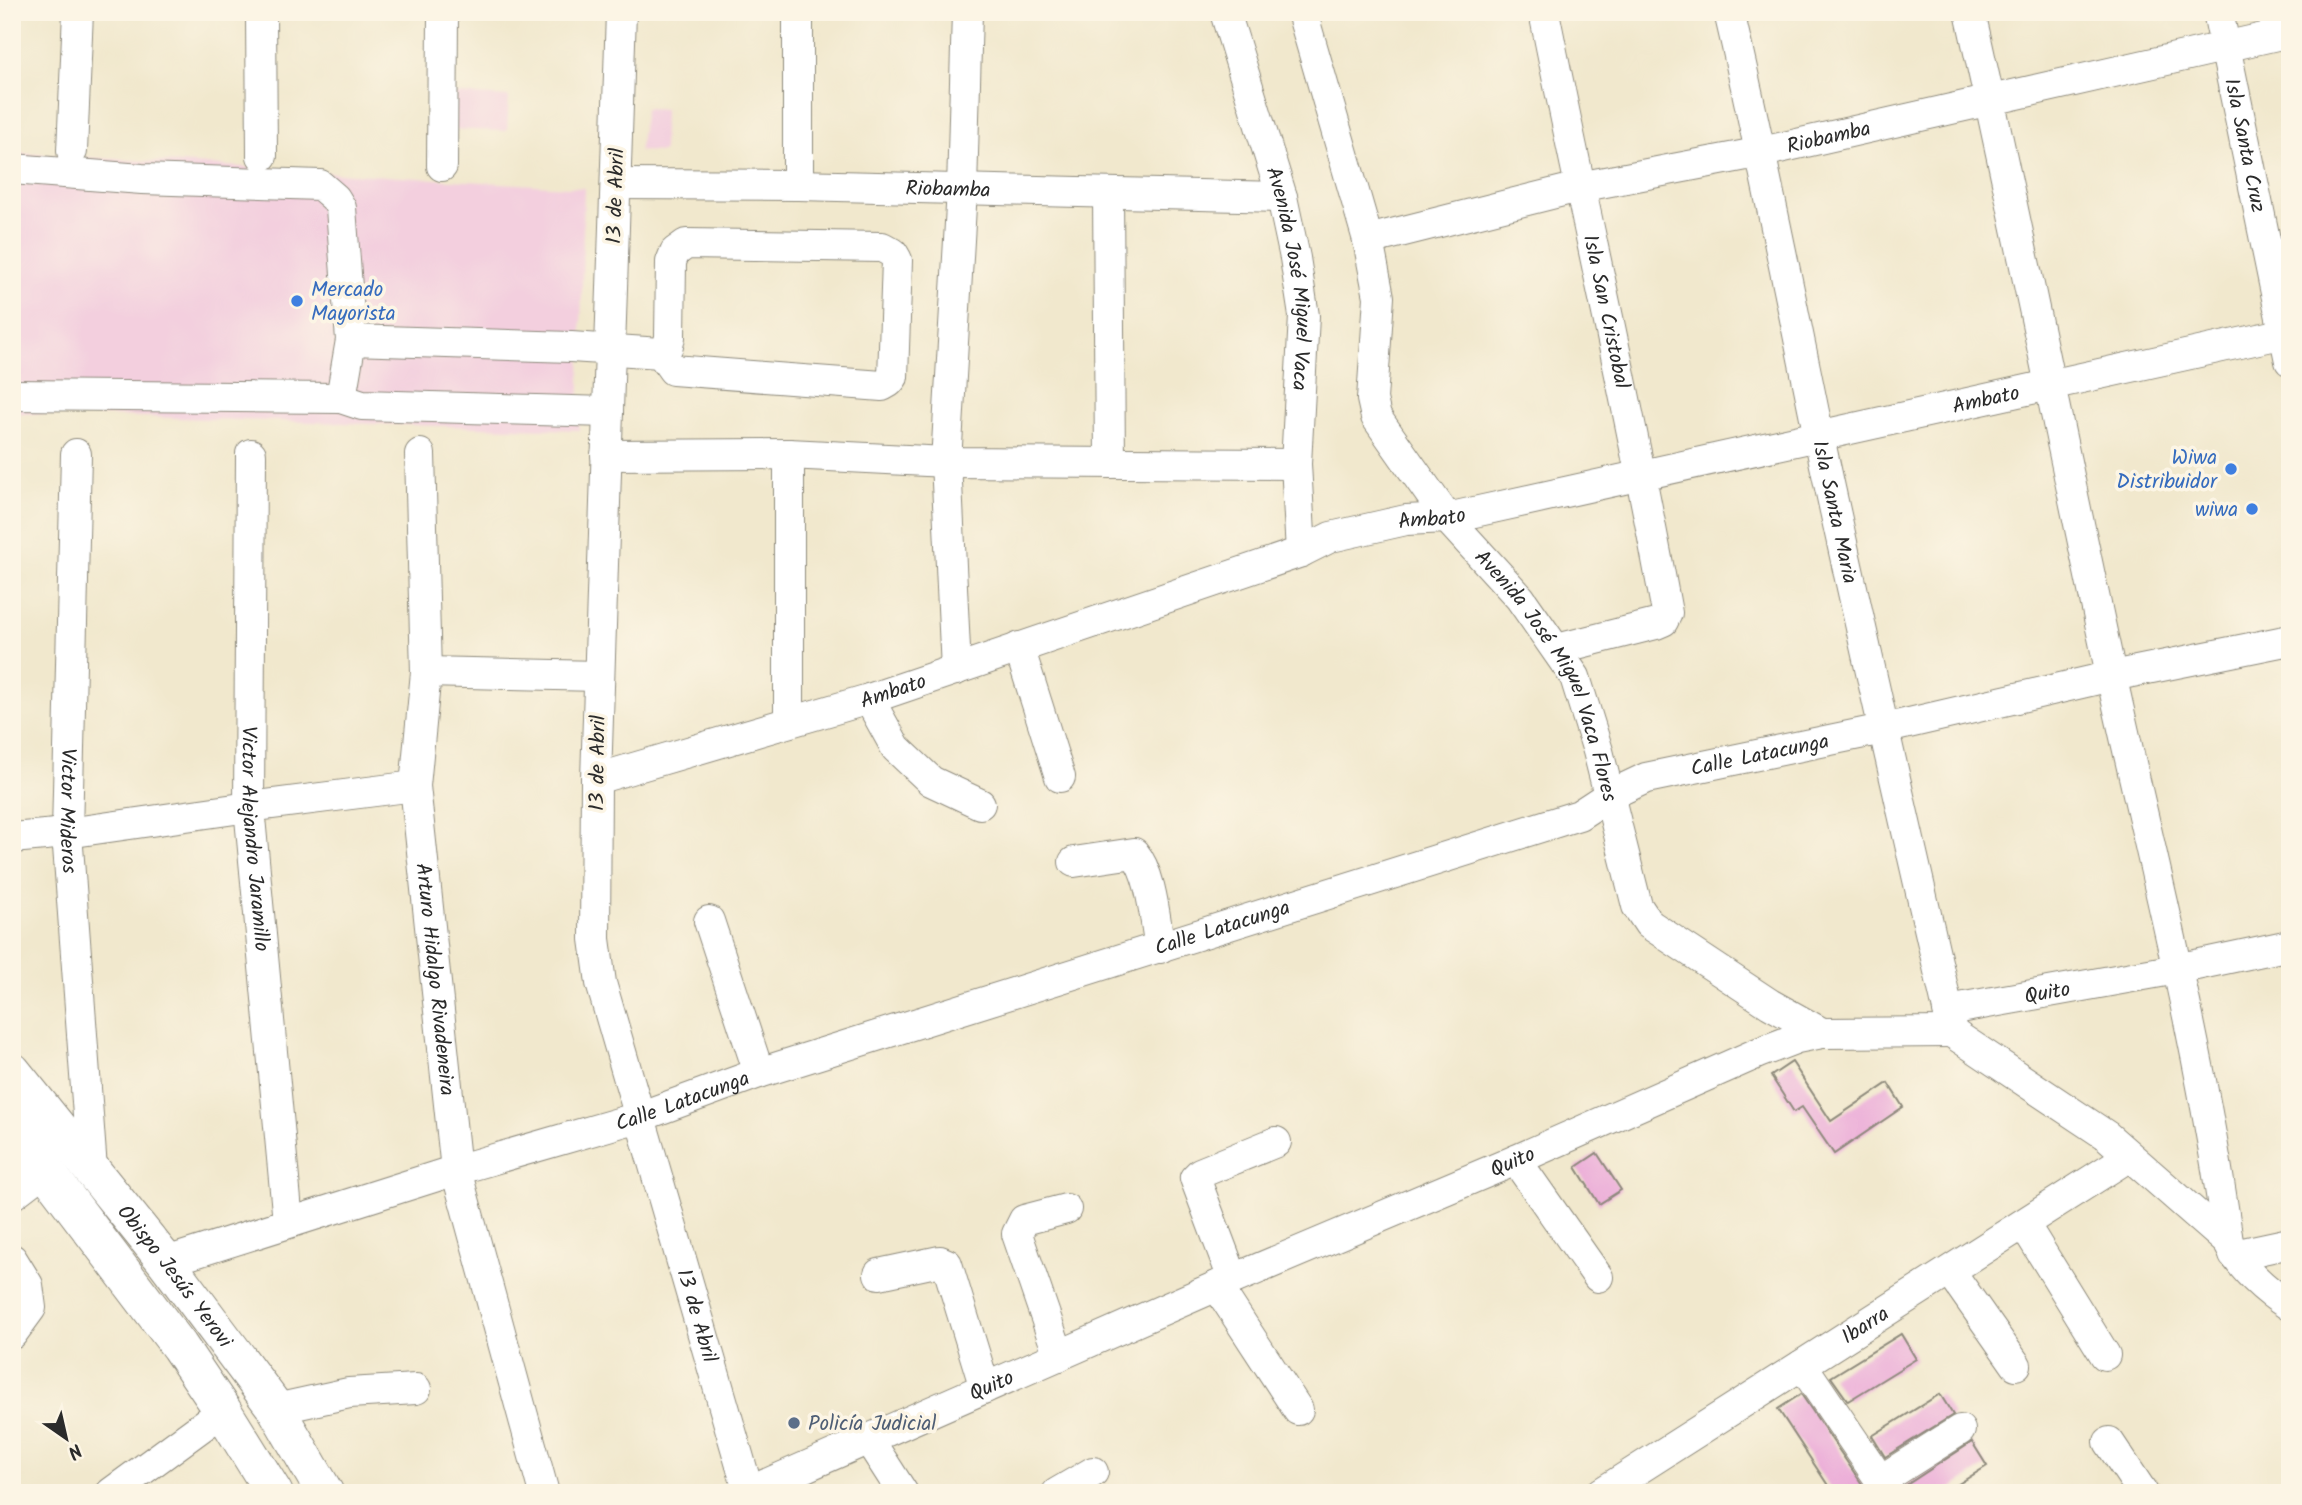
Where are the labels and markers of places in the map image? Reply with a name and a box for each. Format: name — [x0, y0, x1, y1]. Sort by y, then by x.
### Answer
place label: Mercado Mayorista — [311, 274, 396, 331]
marker: Mercado Mayorista — [289, 293, 305, 309]
place label: Wiwa Distribuidor — [2116, 442, 2218, 499]
marker: Wiwa Distribuidor — [2223, 461, 2239, 477]
place label: wiwa — [2195, 494, 2238, 527]
marker: wiwa — [2244, 501, 2260, 517]
place label: Policía Judicial — [808, 1408, 936, 1441]
marker: Policía Judicial — [786, 1415, 802, 1431]

